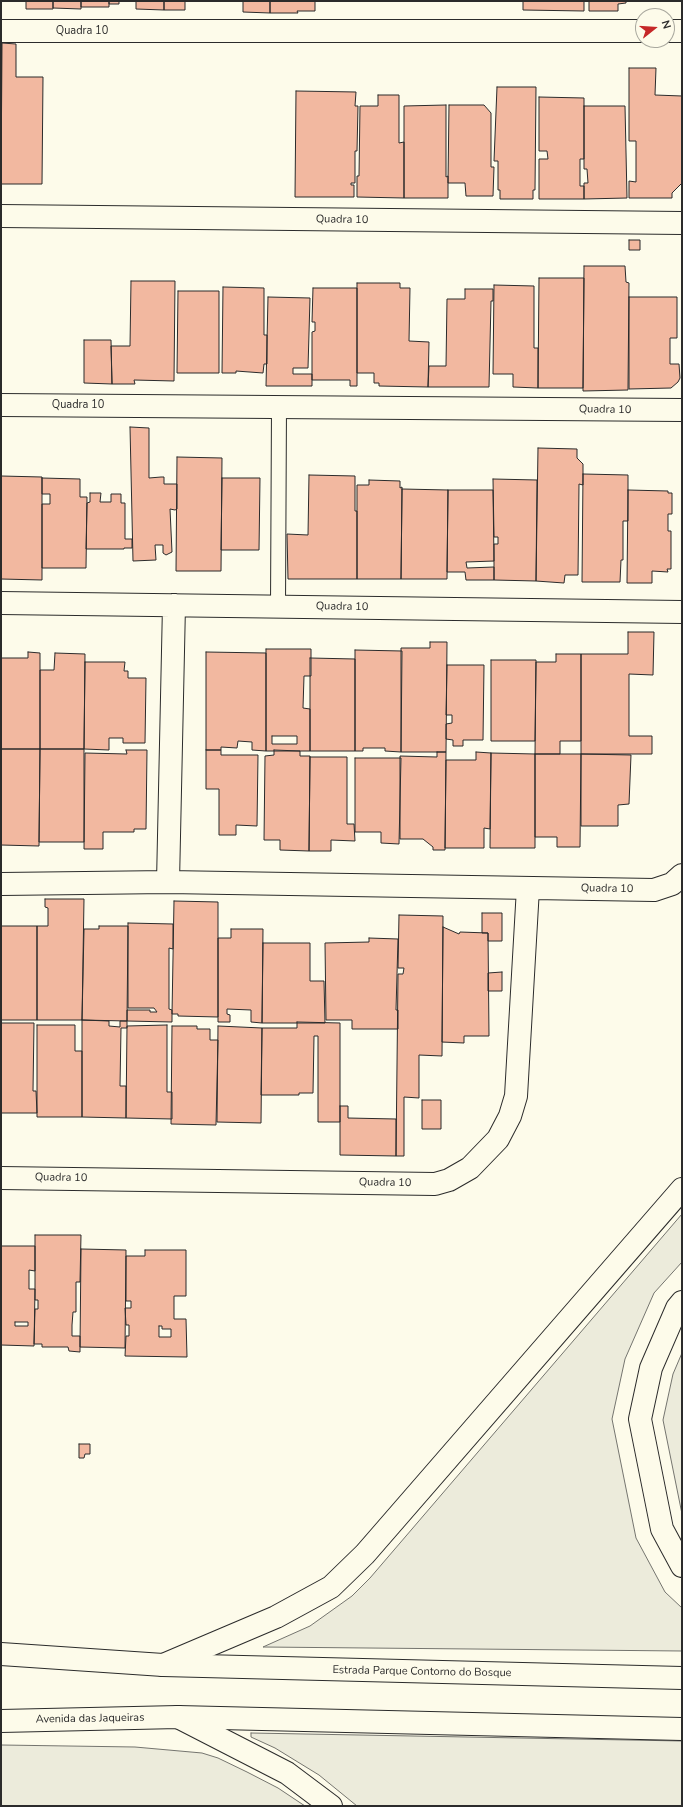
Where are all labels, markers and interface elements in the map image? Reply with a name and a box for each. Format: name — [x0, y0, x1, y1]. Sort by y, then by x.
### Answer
north arrow — [635, 8, 675, 48]
text: N — [658, 19, 674, 31]
street label: Quadra 10 — [56, 24, 108, 38]
street label: Quadra 10 — [316, 213, 368, 227]
street label: Quadra 10 — [52, 398, 104, 412]
street label: Quadra 10 — [579, 403, 631, 417]
street label: Quadra 10 — [316, 600, 368, 614]
street label: Quadra 10 — [581, 882, 633, 896]
street label: Quadra 10 — [35, 1171, 87, 1185]
street label: Quadra 10 — [359, 1176, 411, 1190]
street label: Estrada Parque Contorno do Bosque — [332, 1664, 512, 1680]
street label: Avenida das Jaqueiras — [36, 1711, 144, 1727]

